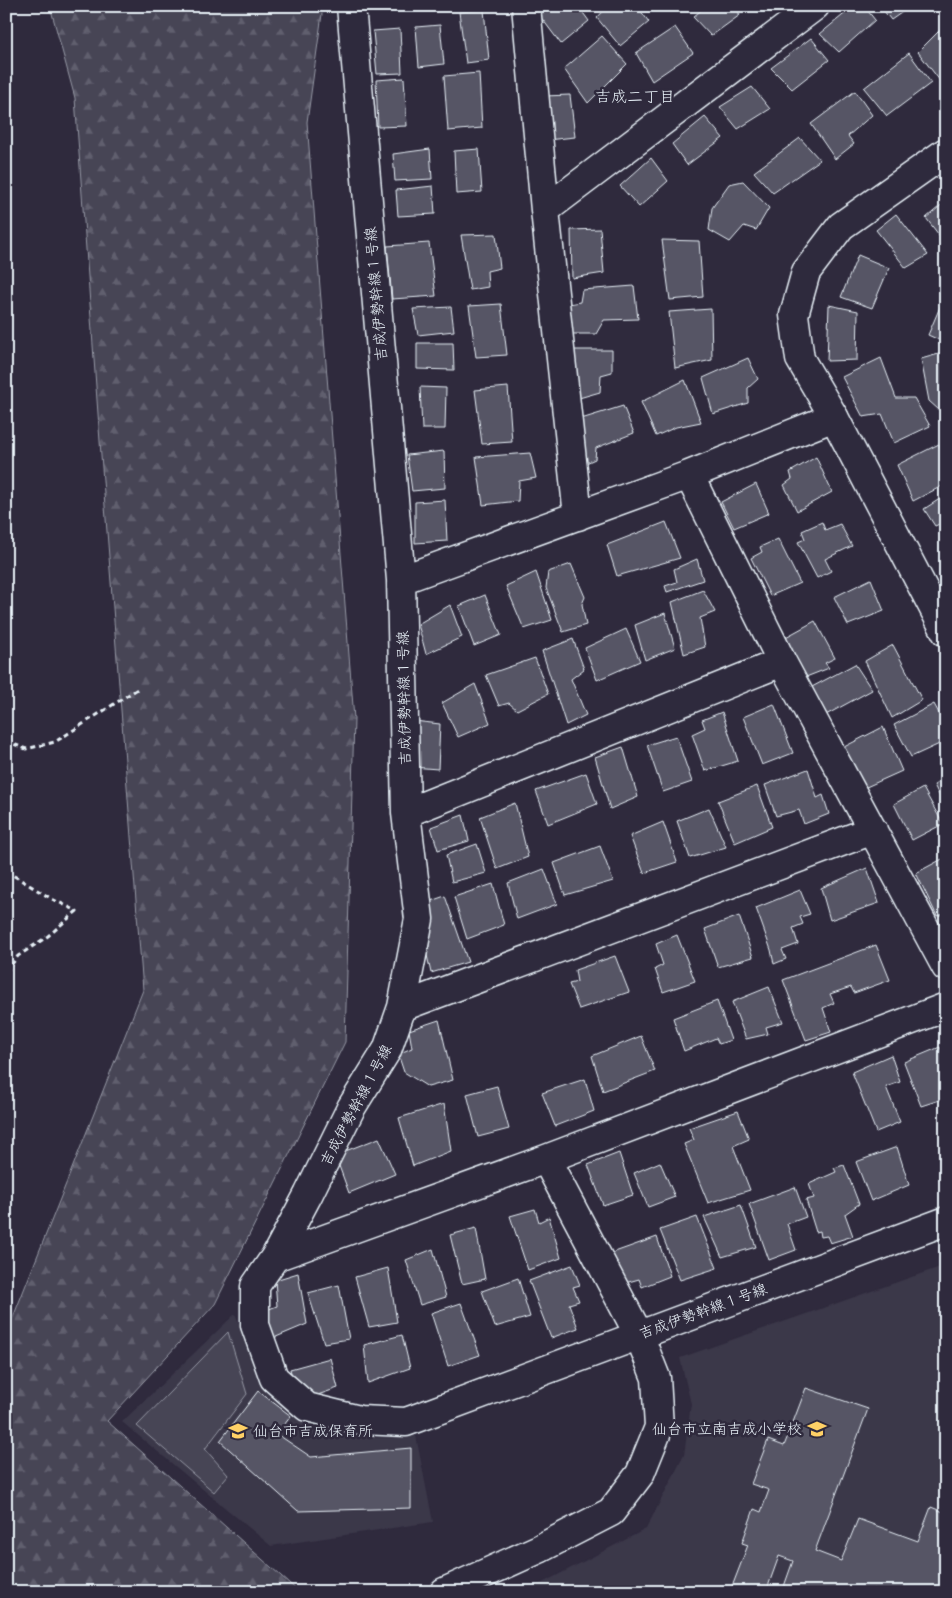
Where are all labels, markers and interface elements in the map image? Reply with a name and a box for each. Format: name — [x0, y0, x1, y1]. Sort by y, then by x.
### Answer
district label: 吉成二丁目 — [595, 86, 675, 107]
street label: 吉成伊勢幹線１号線 — [360, 226, 392, 362]
street label: 吉成伊勢幹線１号線 — [393, 630, 415, 766]
street label: 吉成伊勢幹線１号線 — [315, 1041, 397, 1169]
street label: 吉成伊勢幹線１号線 — [636, 1279, 770, 1343]
school or university icon: 仙台市立南吉成小学校 — [806, 1418, 828, 1440]
place label: 仙台市立南吉成小学校 — [652, 1419, 802, 1439]
school or university icon: 仙台市吉成保育所 — [227, 1420, 249, 1442]
place label: 仙台市吉成保育所 — [253, 1421, 373, 1441]

